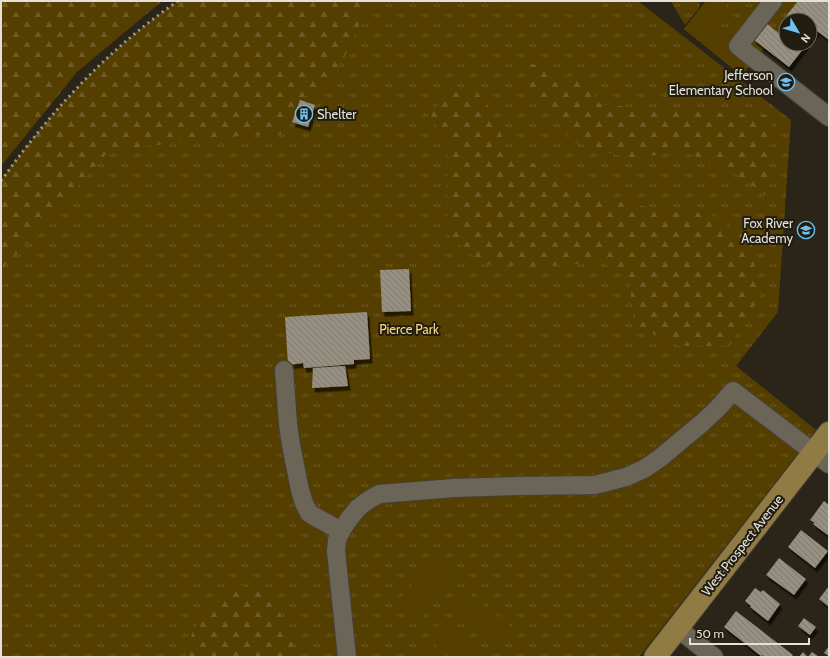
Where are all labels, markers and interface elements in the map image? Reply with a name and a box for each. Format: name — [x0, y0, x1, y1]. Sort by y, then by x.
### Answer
north arrow — [778, 12, 818, 52]
text: N — [798, 31, 814, 46]
place label: Jefferson Elementary School — [669, 67, 773, 98]
school or university icon: Jefferson Elementary School — [776, 72, 796, 92]
building icon: Shelter — [294, 104, 314, 124]
place label: Shelter — [317, 106, 357, 122]
place label: Fox River Academy — [741, 215, 794, 246]
school or university icon: Fox River Academy — [796, 220, 816, 240]
park label: Pierce Park — [379, 321, 439, 337]
street label: West Prospect Avenue — [698, 491, 786, 598]
scale bar — [690, 620, 809, 646]
text: 50 m — [696, 626, 724, 641]

